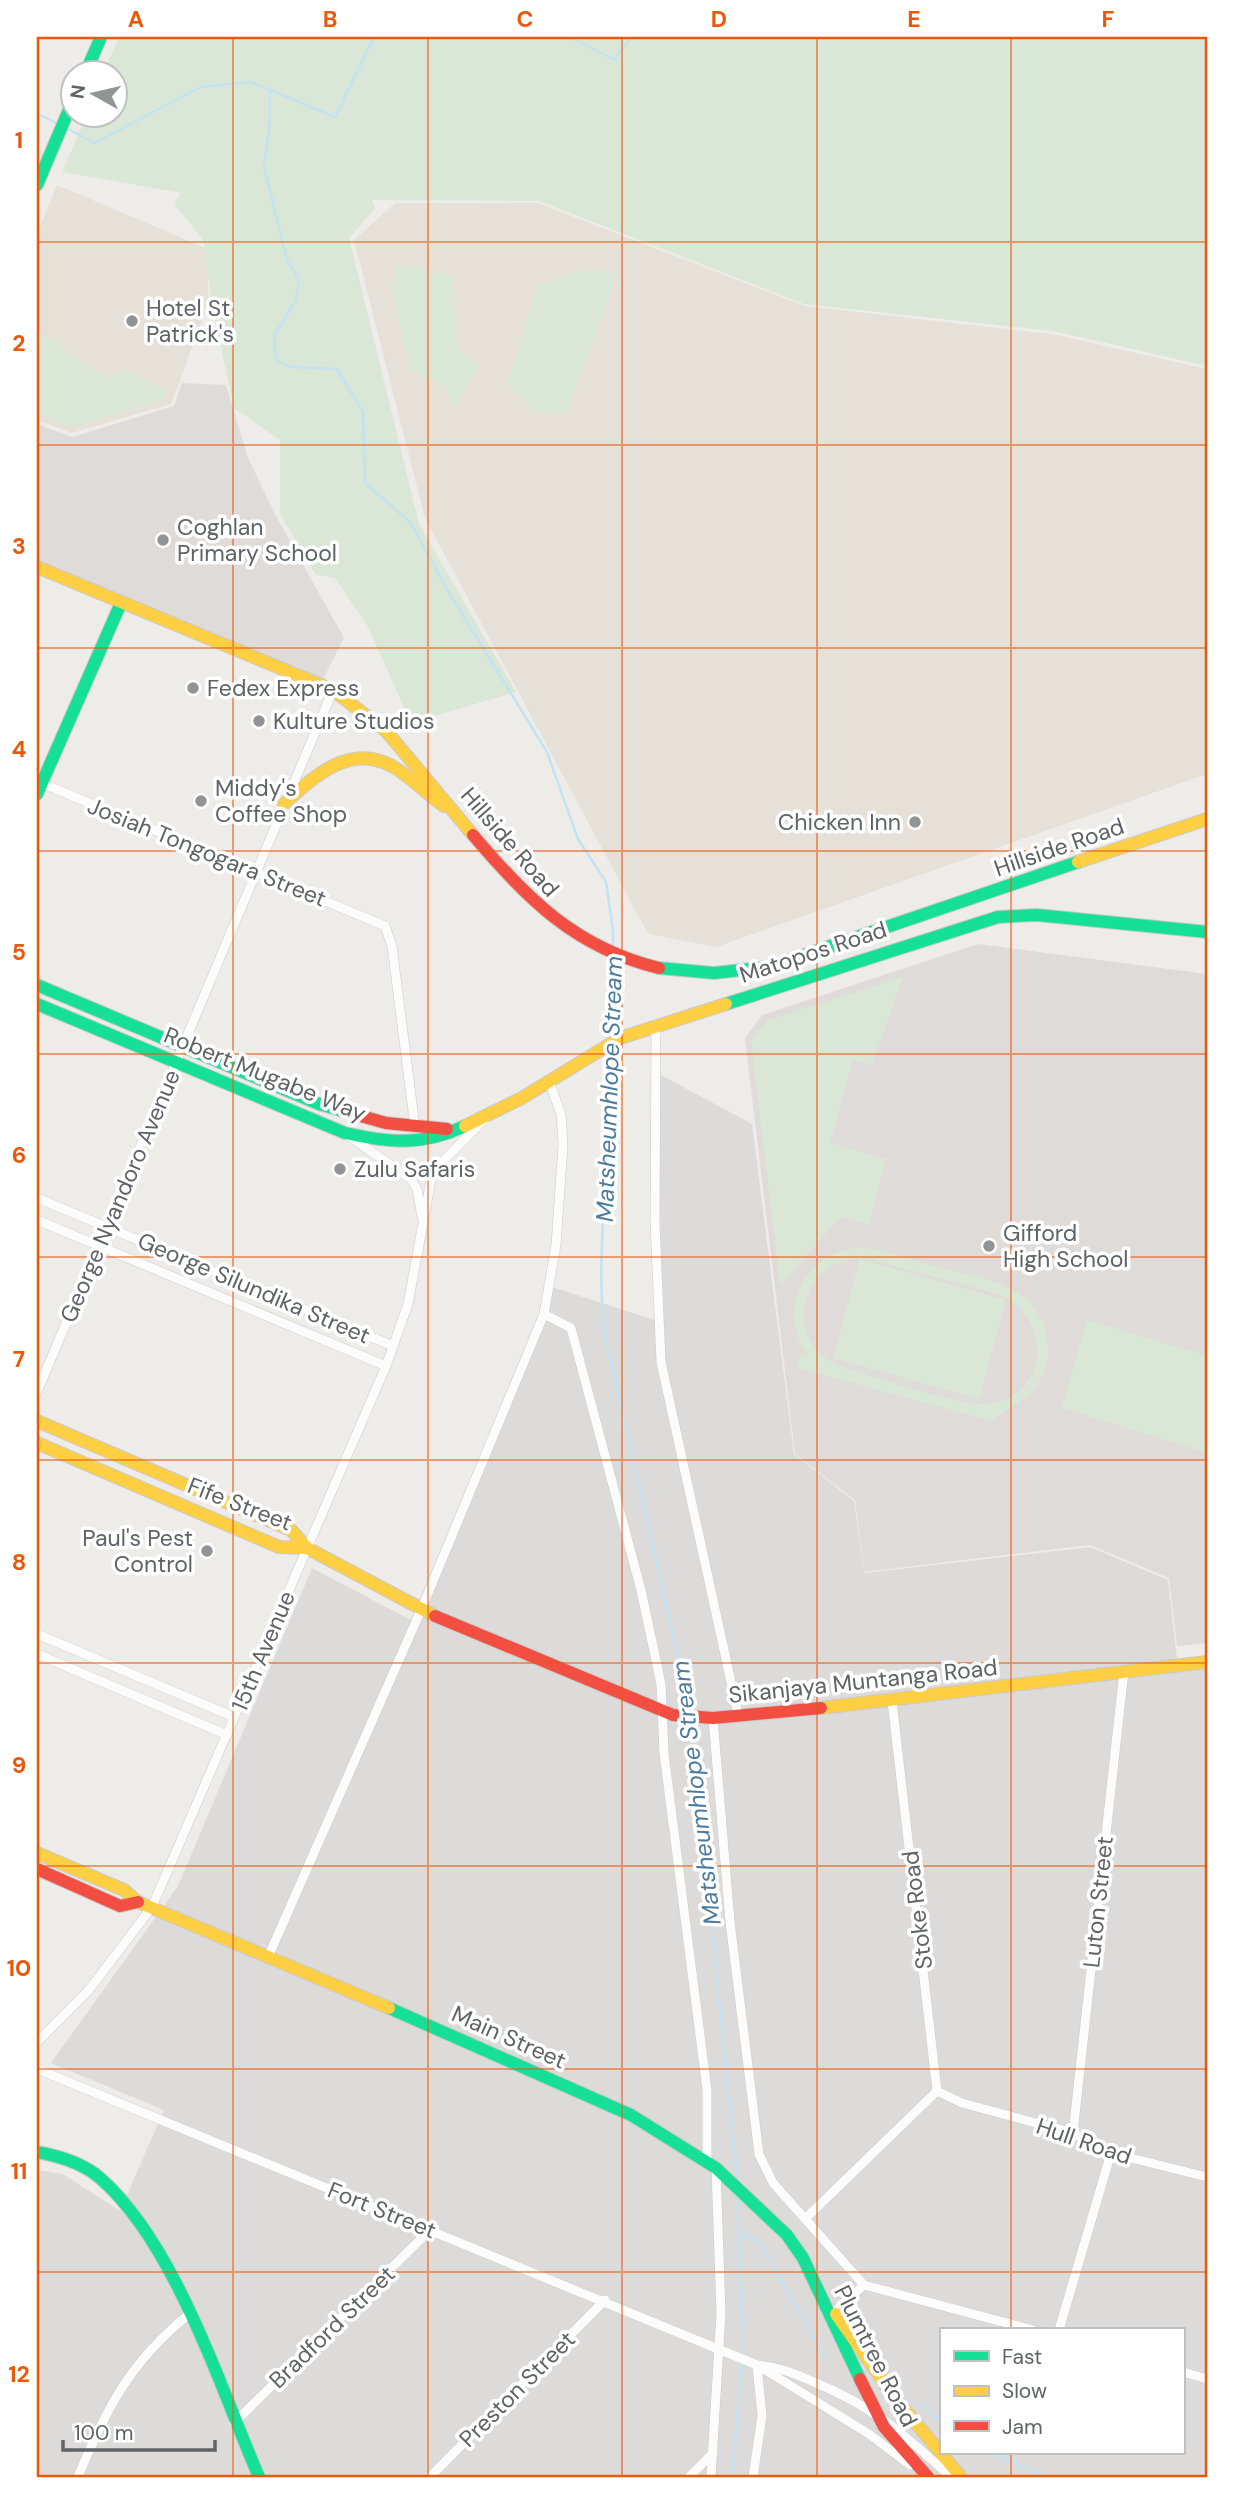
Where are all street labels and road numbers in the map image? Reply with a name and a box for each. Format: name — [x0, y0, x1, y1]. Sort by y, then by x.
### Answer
street label: Hillside Road — [454, 781, 566, 903]
street label: Josiah Tongogara Street — [83, 790, 331, 914]
street label: Hillside Road — [990, 811, 1128, 883]
street label: Matopos Road — [736, 914, 890, 990]
street label: Robert Mugabe Way — [160, 1020, 371, 1128]
street label: George Nyandoro Avenue — [53, 1065, 187, 1327]
street label: George Silundika Street — [133, 1225, 375, 1351]
street label: Fife Street — [183, 1470, 297, 1538]
street label: 15th Avenue — [224, 1586, 302, 1716]
street label: Sikanjaya Muntanga Road — [727, 1652, 999, 1710]
street label: Luton Street — [1076, 1835, 1120, 1969]
street label: Stoke Road — [895, 1849, 939, 1971]
street label: Main Street — [447, 1999, 571, 2075]
street label: Hull Road — [1032, 2111, 1136, 2171]
street label: Fort Street — [323, 2175, 441, 2245]
street label: Bradford Street — [263, 2259, 401, 2395]
street label: Plumtree Road — [827, 2280, 925, 2432]
street label: Preston Street — [453, 2325, 581, 2453]

